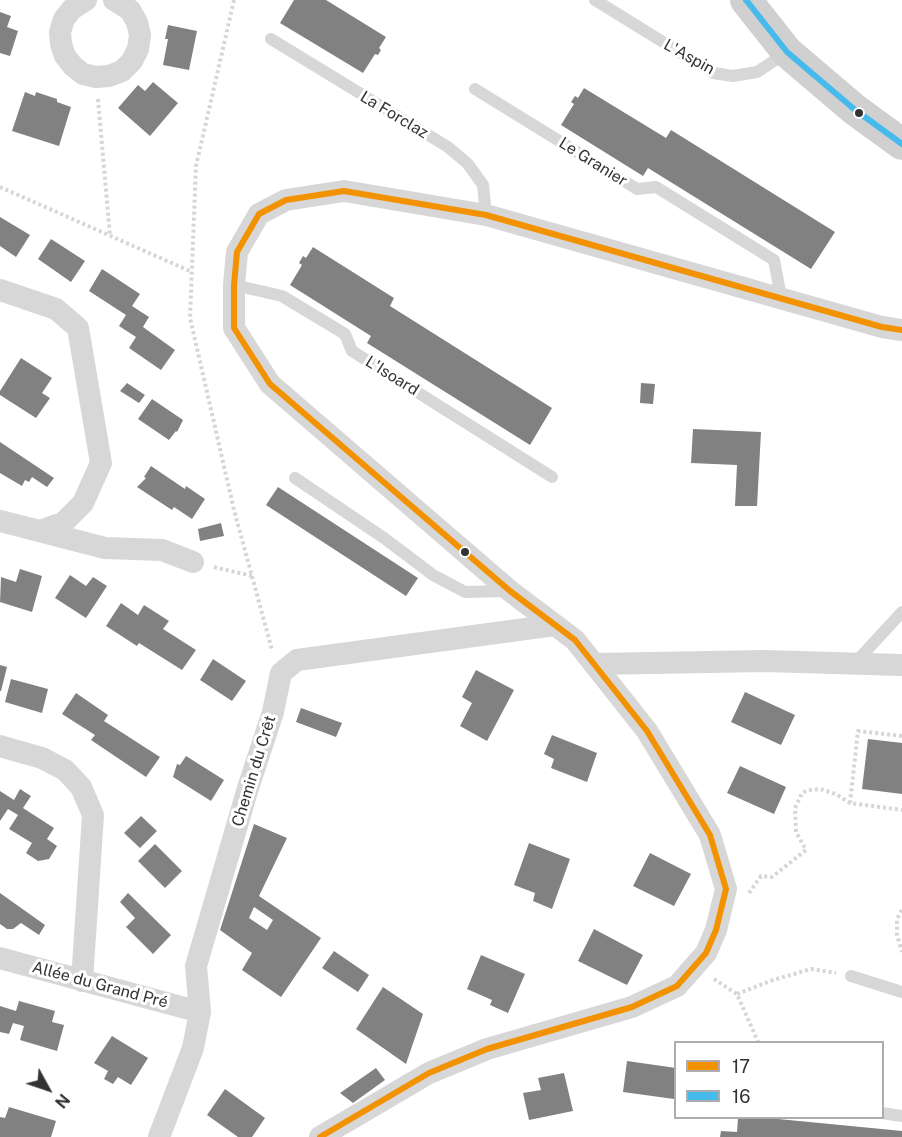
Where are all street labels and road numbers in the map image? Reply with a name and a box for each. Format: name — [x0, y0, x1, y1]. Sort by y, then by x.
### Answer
street label: L'Aspin — [660, 35, 718, 79]
street label: La Forclaz — [356, 87, 432, 143]
street label: Le Granier — [555, 133, 631, 191]
street label: L'Isoard — [362, 352, 422, 400]
street label: Chemin du Crêt — [228, 713, 280, 829]
street label: Allée du Grand Pré — [30, 958, 170, 1012]

